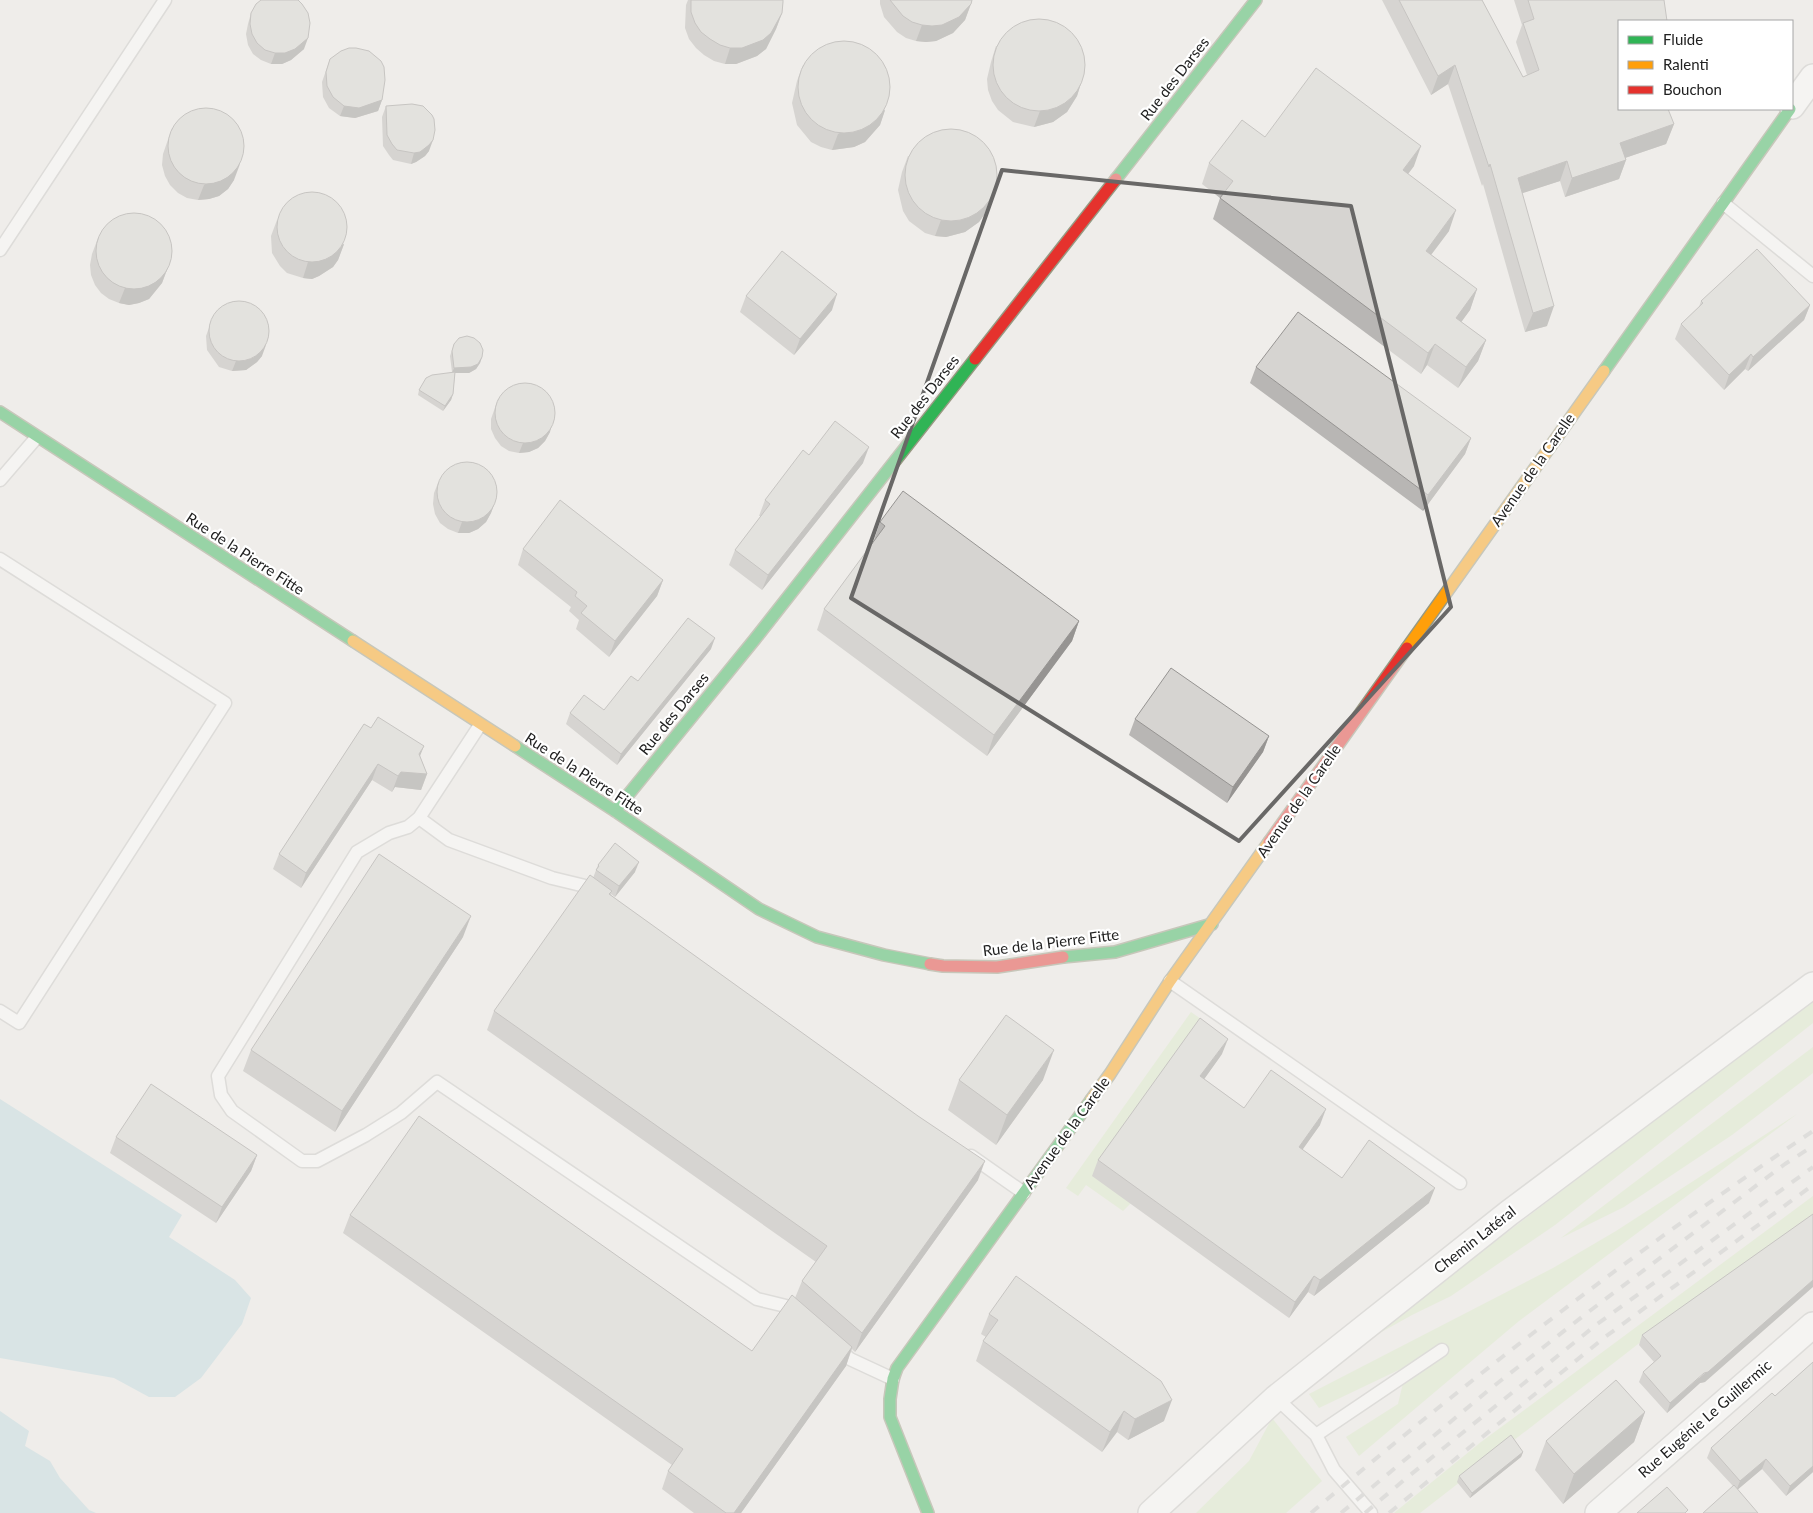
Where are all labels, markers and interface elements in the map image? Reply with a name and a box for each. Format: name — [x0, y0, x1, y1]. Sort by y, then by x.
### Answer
legend — [1618, 20, 1793, 110]
text: Fluide — [1663, 30, 1703, 48]
street label: Rue des Darses — [1136, 33, 1212, 124]
text: Ralenti — [1663, 55, 1709, 73]
text: Bouchon — [1663, 80, 1722, 98]
street label: Rue des Darses — [886, 351, 962, 442]
street label: Avenue de la Carelle — [1486, 409, 1578, 529]
street label: Rue de la Pierre Fitte — [183, 508, 308, 598]
street label: Rue des Darses — [634, 669, 712, 758]
street label: Rue de la Pierre Fitte — [522, 728, 647, 818]
street label: Avenue de la Carelle — [1252, 740, 1344, 860]
street label: Rue de la Pierre Fitte — [982, 925, 1120, 959]
street label: Avenue de la Carelle — [1020, 1073, 1113, 1192]
street label: Chemin Latéral — [1430, 1202, 1519, 1277]
street label: Rue Eugénie Le Guillermic — [1634, 1356, 1775, 1481]

